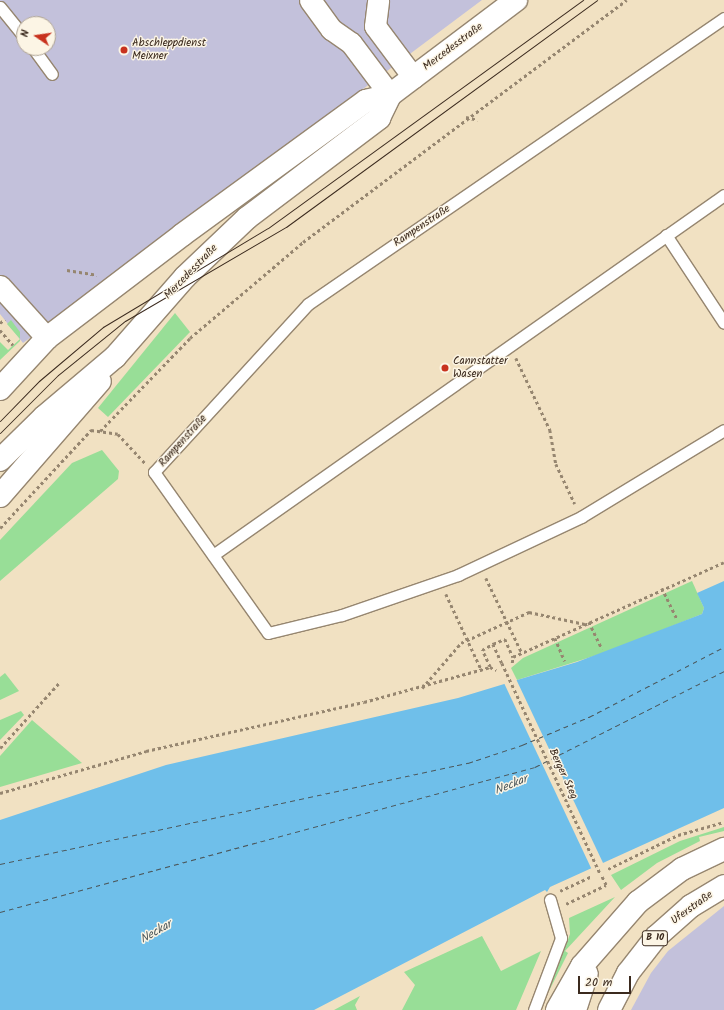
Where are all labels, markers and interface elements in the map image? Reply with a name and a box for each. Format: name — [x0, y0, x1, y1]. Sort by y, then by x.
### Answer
north arrow — [16, 16, 56, 56]
street label: Mercedesstraße — [421, 20, 485, 74]
text: N — [16, 28, 35, 39]
place label: Abschleppdienst Meixner — [132, 37, 206, 63]
marker: Abschleppdienst Meixner — [119, 45, 129, 55]
street label: Rampenstraße — [391, 202, 453, 250]
street label: Mercedesstraße — [161, 242, 221, 302]
place label: Cannstatter Wasen — [453, 355, 508, 381]
marker: Cannstatter Wasen — [440, 363, 450, 373]
street label: Rampenstraße — [156, 412, 210, 470]
street label: Berger Steg — [546, 747, 580, 801]
water label: Neckar — [492, 772, 530, 798]
street label: Uferstraße — [669, 888, 715, 928]
water label: Neckar — [138, 917, 174, 947]
road number: B 10 — [641, 930, 669, 946]
scale bar — [580, 968, 633, 994]
text: 20 m — [585, 973, 612, 992]

